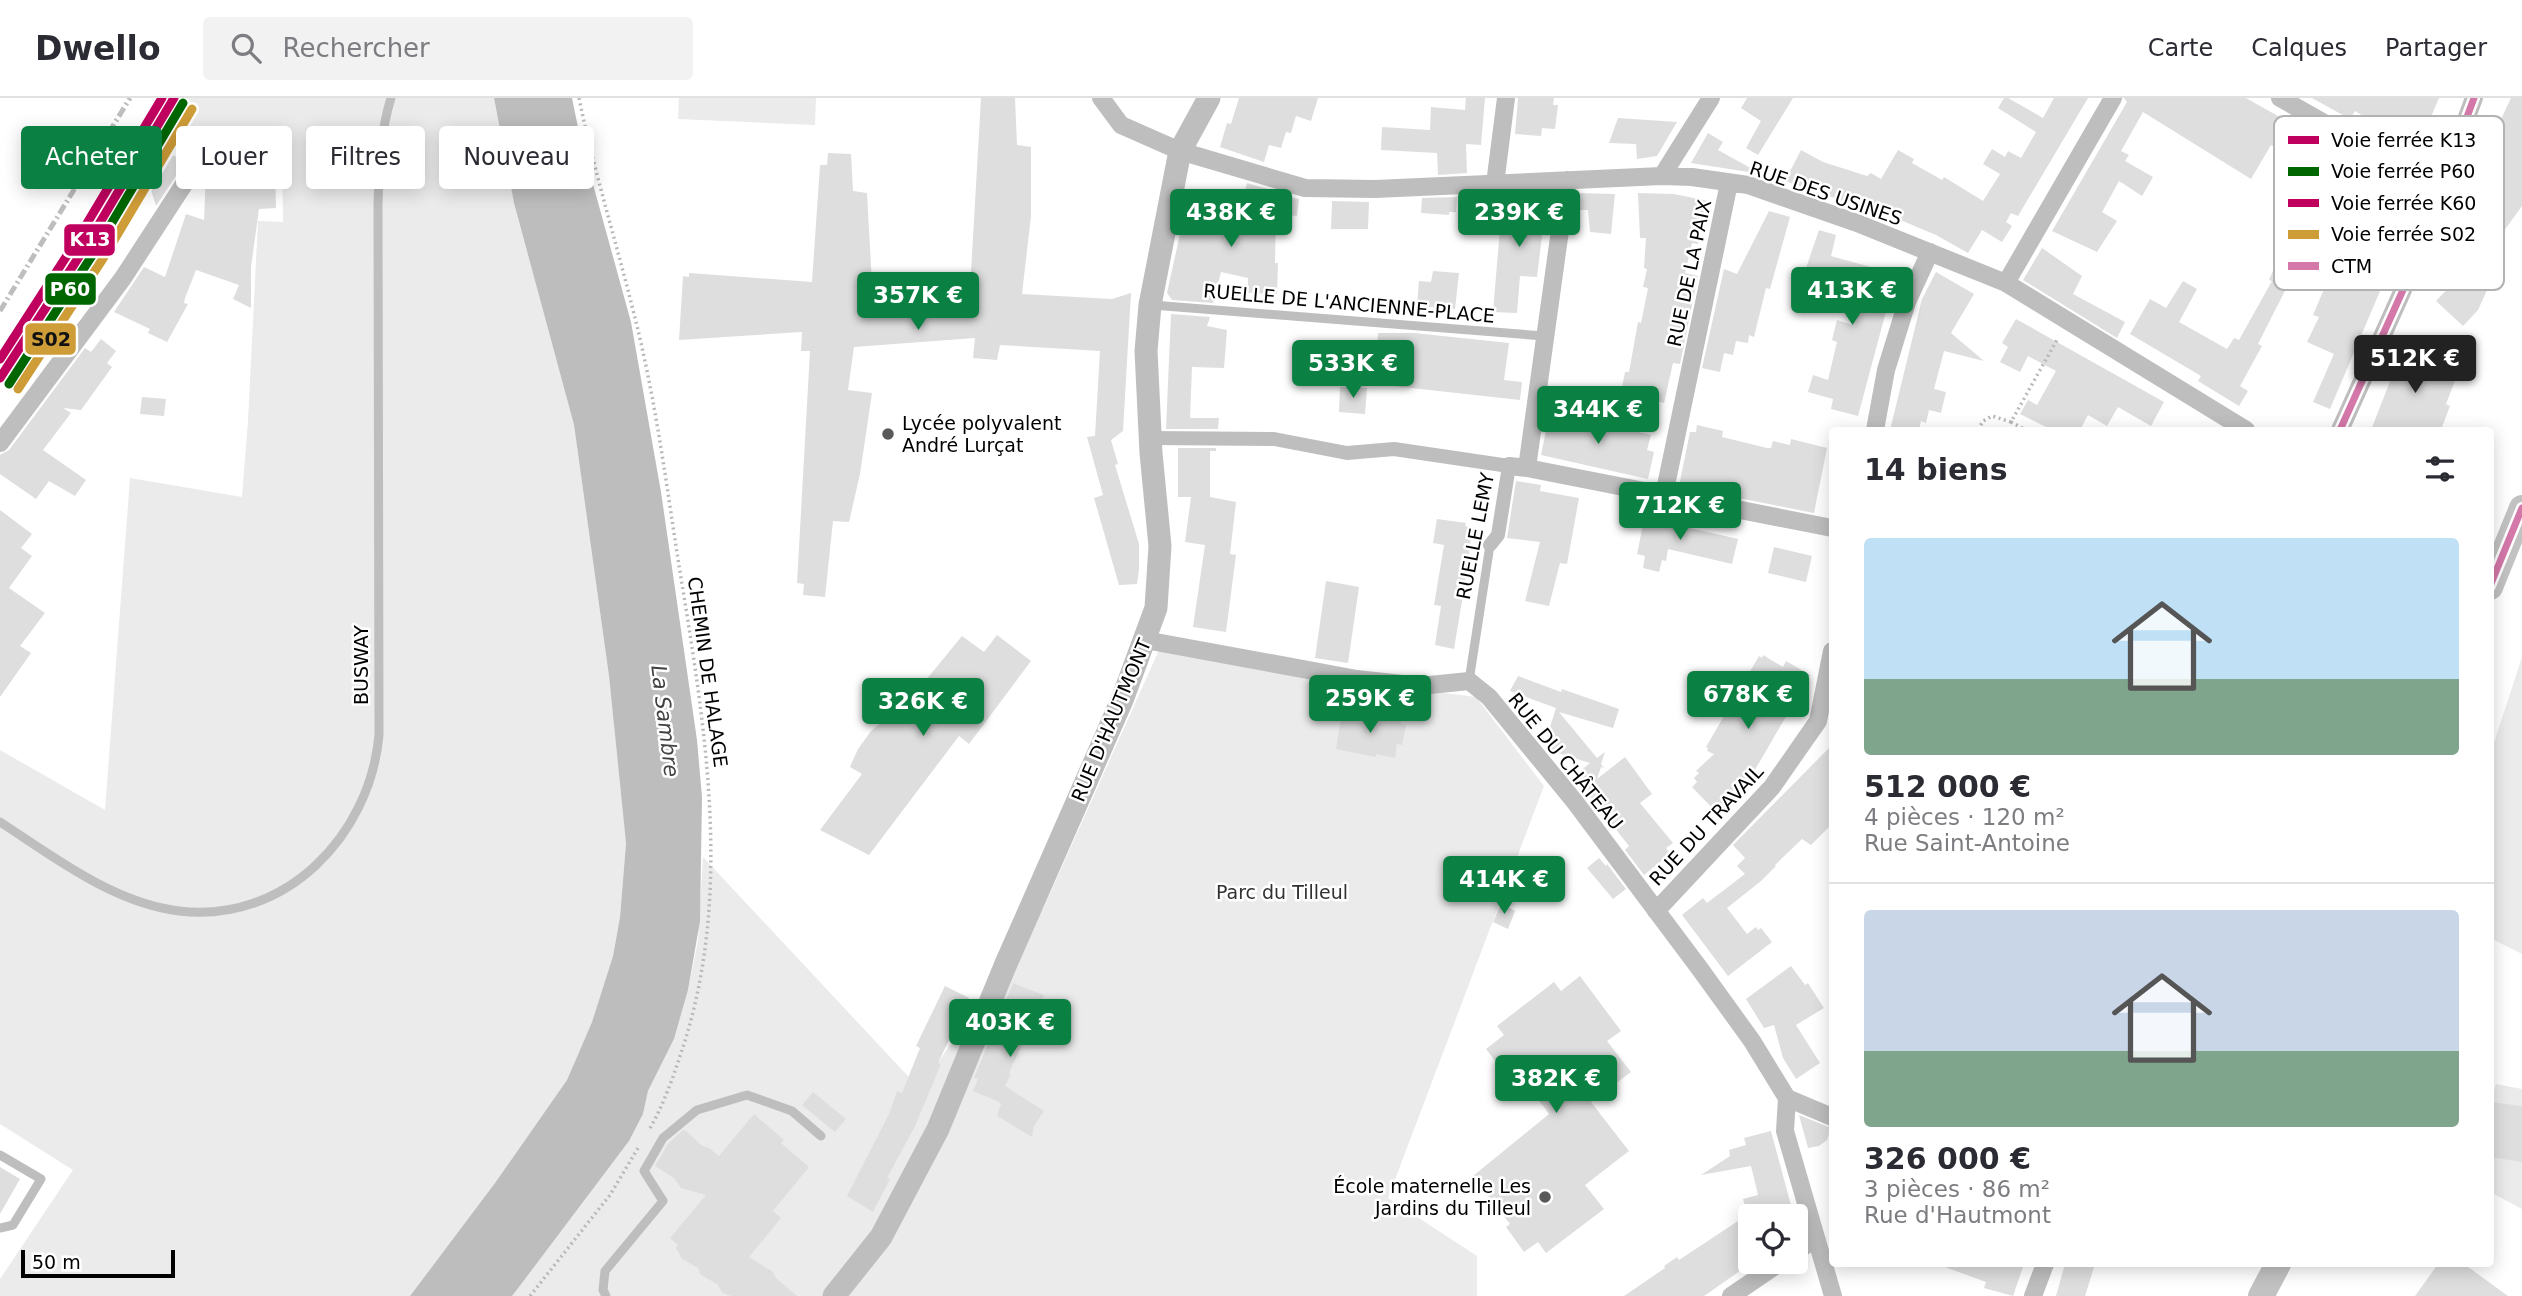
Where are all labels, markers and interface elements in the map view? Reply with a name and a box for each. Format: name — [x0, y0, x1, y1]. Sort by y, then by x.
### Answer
search box — [203, 17, 693, 80]
text: Dwello — [35, 29, 161, 68]
icon: search — [227, 29, 265, 67]
text: Rechercher — [283, 33, 430, 63]
text: Carte — [2148, 34, 2213, 62]
text: Calques — [2251, 34, 2347, 62]
text: Partager — [2385, 34, 2487, 62]
legend — [2274, 116, 2504, 290]
chip: Acheter — [21, 126, 162, 189]
chip: Louer — [176, 126, 292, 189]
chip: Filtres — [306, 126, 425, 189]
chip: Nouveau — [439, 126, 594, 189]
text: Voie ferrée K13 — [2331, 129, 2476, 151]
street label: RUE DES USINES — [1747, 157, 1905, 229]
text: Voie ferrée P60 — [2331, 160, 2475, 182]
pin: 438K € — [1174, 190, 1288, 249]
pin: 239K € — [1462, 190, 1576, 249]
text: Voie ferrée K60 — [2331, 192, 2476, 214]
street label: RUE DE LA PAIX — [1663, 197, 1715, 349]
text: 438K € — [1186, 199, 1276, 225]
text: 239K € — [1474, 199, 1564, 225]
line badge: K13 — [63, 223, 116, 257]
text: Voie ferrée S02 — [2331, 223, 2476, 245]
text: K13 — [69, 228, 111, 250]
text: CTM — [2331, 255, 2372, 277]
pin: 413K € — [1795, 268, 1909, 327]
line badge: P60 — [44, 272, 97, 306]
pin: 357K € — [861, 272, 975, 332]
text: 413K € — [1807, 277, 1897, 303]
text: P60 — [50, 278, 90, 300]
street label: RUELLE DE L'ANCIENNE-PLACE — [1202, 279, 1496, 327]
text: 357K € — [873, 282, 963, 308]
line badge: S02 — [24, 322, 77, 356]
text: S02 — [31, 328, 71, 350]
pin: 512K € — [2358, 336, 2472, 395]
pin: 533K € — [1296, 341, 1410, 400]
text: 512K € — [2370, 345, 2460, 371]
text: 533K € — [1308, 350, 1398, 376]
pin: 344K € — [1541, 386, 1655, 446]
text: 344K € — [1553, 396, 1643, 422]
place label: Lycée polyvalent André Lurçat — [902, 412, 1062, 456]
marker: Lycée polyvalent André Lurçat — [880, 426, 896, 442]
icon: filters — [2421, 450, 2459, 488]
text: 14 biens — [1864, 452, 2008, 487]
street label: RUELLE LEMY — [1452, 470, 1498, 601]
pin: 712K € — [1623, 482, 1737, 542]
text: 712K € — [1635, 492, 1725, 518]
street label: CHEMIN DE HALAGE — [684, 575, 732, 769]
icon: home — [2099, 583, 2225, 709]
street label: BUSWAY — [350, 625, 372, 705]
street label: RUE D'HAUTMONT — [1067, 635, 1155, 805]
water label: La Sambre — [646, 664, 684, 778]
pin: 678K € — [1691, 672, 1805, 731]
pin: 259K € — [1313, 676, 1427, 735]
pin: 326K € — [866, 678, 980, 738]
text: 678K € — [1703, 681, 1793, 707]
text: 259K € — [1325, 685, 1415, 711]
text: 326K € — [878, 688, 968, 714]
street label: RUE DU CHÂTEAU — [1504, 688, 1628, 834]
street label: RUE DU TRAVAIL — [1645, 760, 1768, 890]
text: 512 000 € — [1864, 769, 2031, 804]
text: 4 pièces · 120 m² — [1864, 804, 2065, 830]
text: Rue Saint-Antoine — [1864, 830, 2070, 856]
pin: 414K € — [1447, 856, 1561, 916]
text: 414K € — [1459, 866, 1549, 892]
park label: Parc du Tilleul — [1216, 881, 1348, 903]
icon: home — [2099, 955, 2225, 1081]
pin: 403K € — [953, 1000, 1067, 1059]
text: 403K € — [965, 1009, 1055, 1035]
pin: 382K € — [1499, 1056, 1613, 1115]
text: 382K € — [1511, 1065, 1601, 1091]
text: 326 000 € — [1864, 1141, 2031, 1176]
place label: École maternelle Les Jardins du Tilleul — [1333, 1175, 1531, 1219]
text: 3 pièces · 86 m² — [1864, 1176, 2050, 1202]
marker: École maternelle Les Jardins du Tilleul — [1537, 1189, 1553, 1205]
text: Rue d'Hautmont — [1864, 1202, 2051, 1228]
map controls — [1738, 1204, 1808, 1274]
button: locate — [1738, 1204, 1808, 1274]
scale bar — [21, 1247, 175, 1279]
text: 50 m — [32, 1251, 81, 1273]

